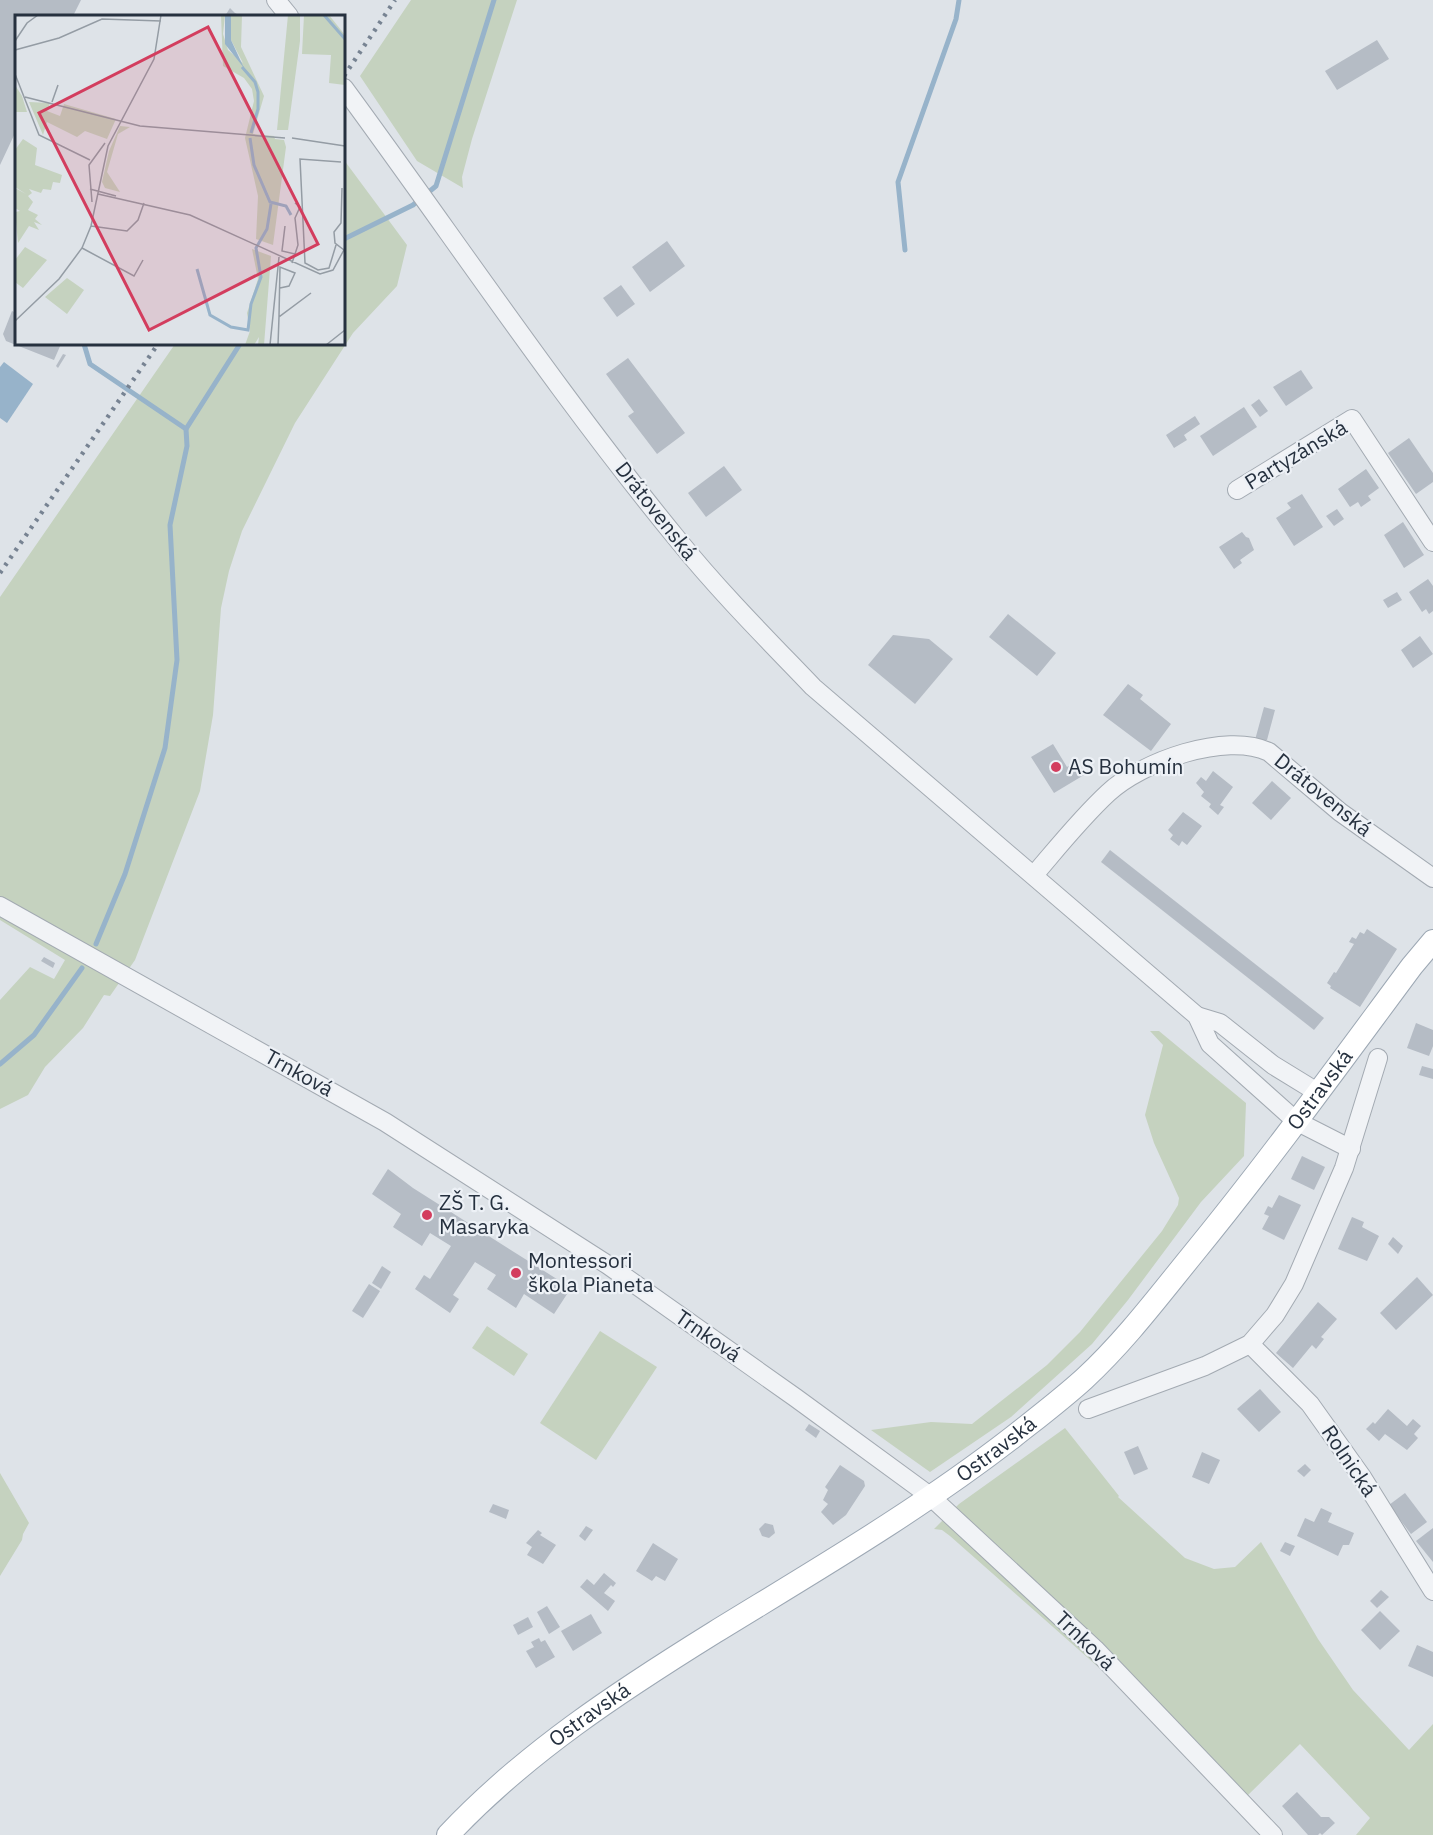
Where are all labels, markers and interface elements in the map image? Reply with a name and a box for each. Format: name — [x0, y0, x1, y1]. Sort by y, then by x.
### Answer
inset map — [15, 15, 345, 345]
street label: Partyzánská — [1239, 413, 1352, 496]
street label: Drátovenská — [609, 455, 704, 565]
street label: Drátovenská — [1269, 746, 1378, 842]
place label: AS Bohumín — [1068, 752, 1183, 780]
marker: AS Bohumín — [1049, 760, 1063, 774]
street label: Trnková — [260, 1042, 339, 1102]
street label: Ostravská — [1280, 1043, 1359, 1135]
place label: ZŠ T. G. Masaryka — [439, 1188, 529, 1240]
marker: ZŠ T. G. Masaryka — [420, 1208, 434, 1222]
place label: Montessori škola Pianeta — [528, 1246, 654, 1298]
marker: Montessori škola Pianeta — [509, 1266, 523, 1280]
street label: Trnková — [670, 1302, 747, 1368]
street label: Ostravská — [950, 1409, 1042, 1488]
street label: Rolnická — [1316, 1419, 1384, 1502]
street label: Trnková — [1049, 1604, 1122, 1676]
street label: Ostravská — [542, 1675, 635, 1753]

